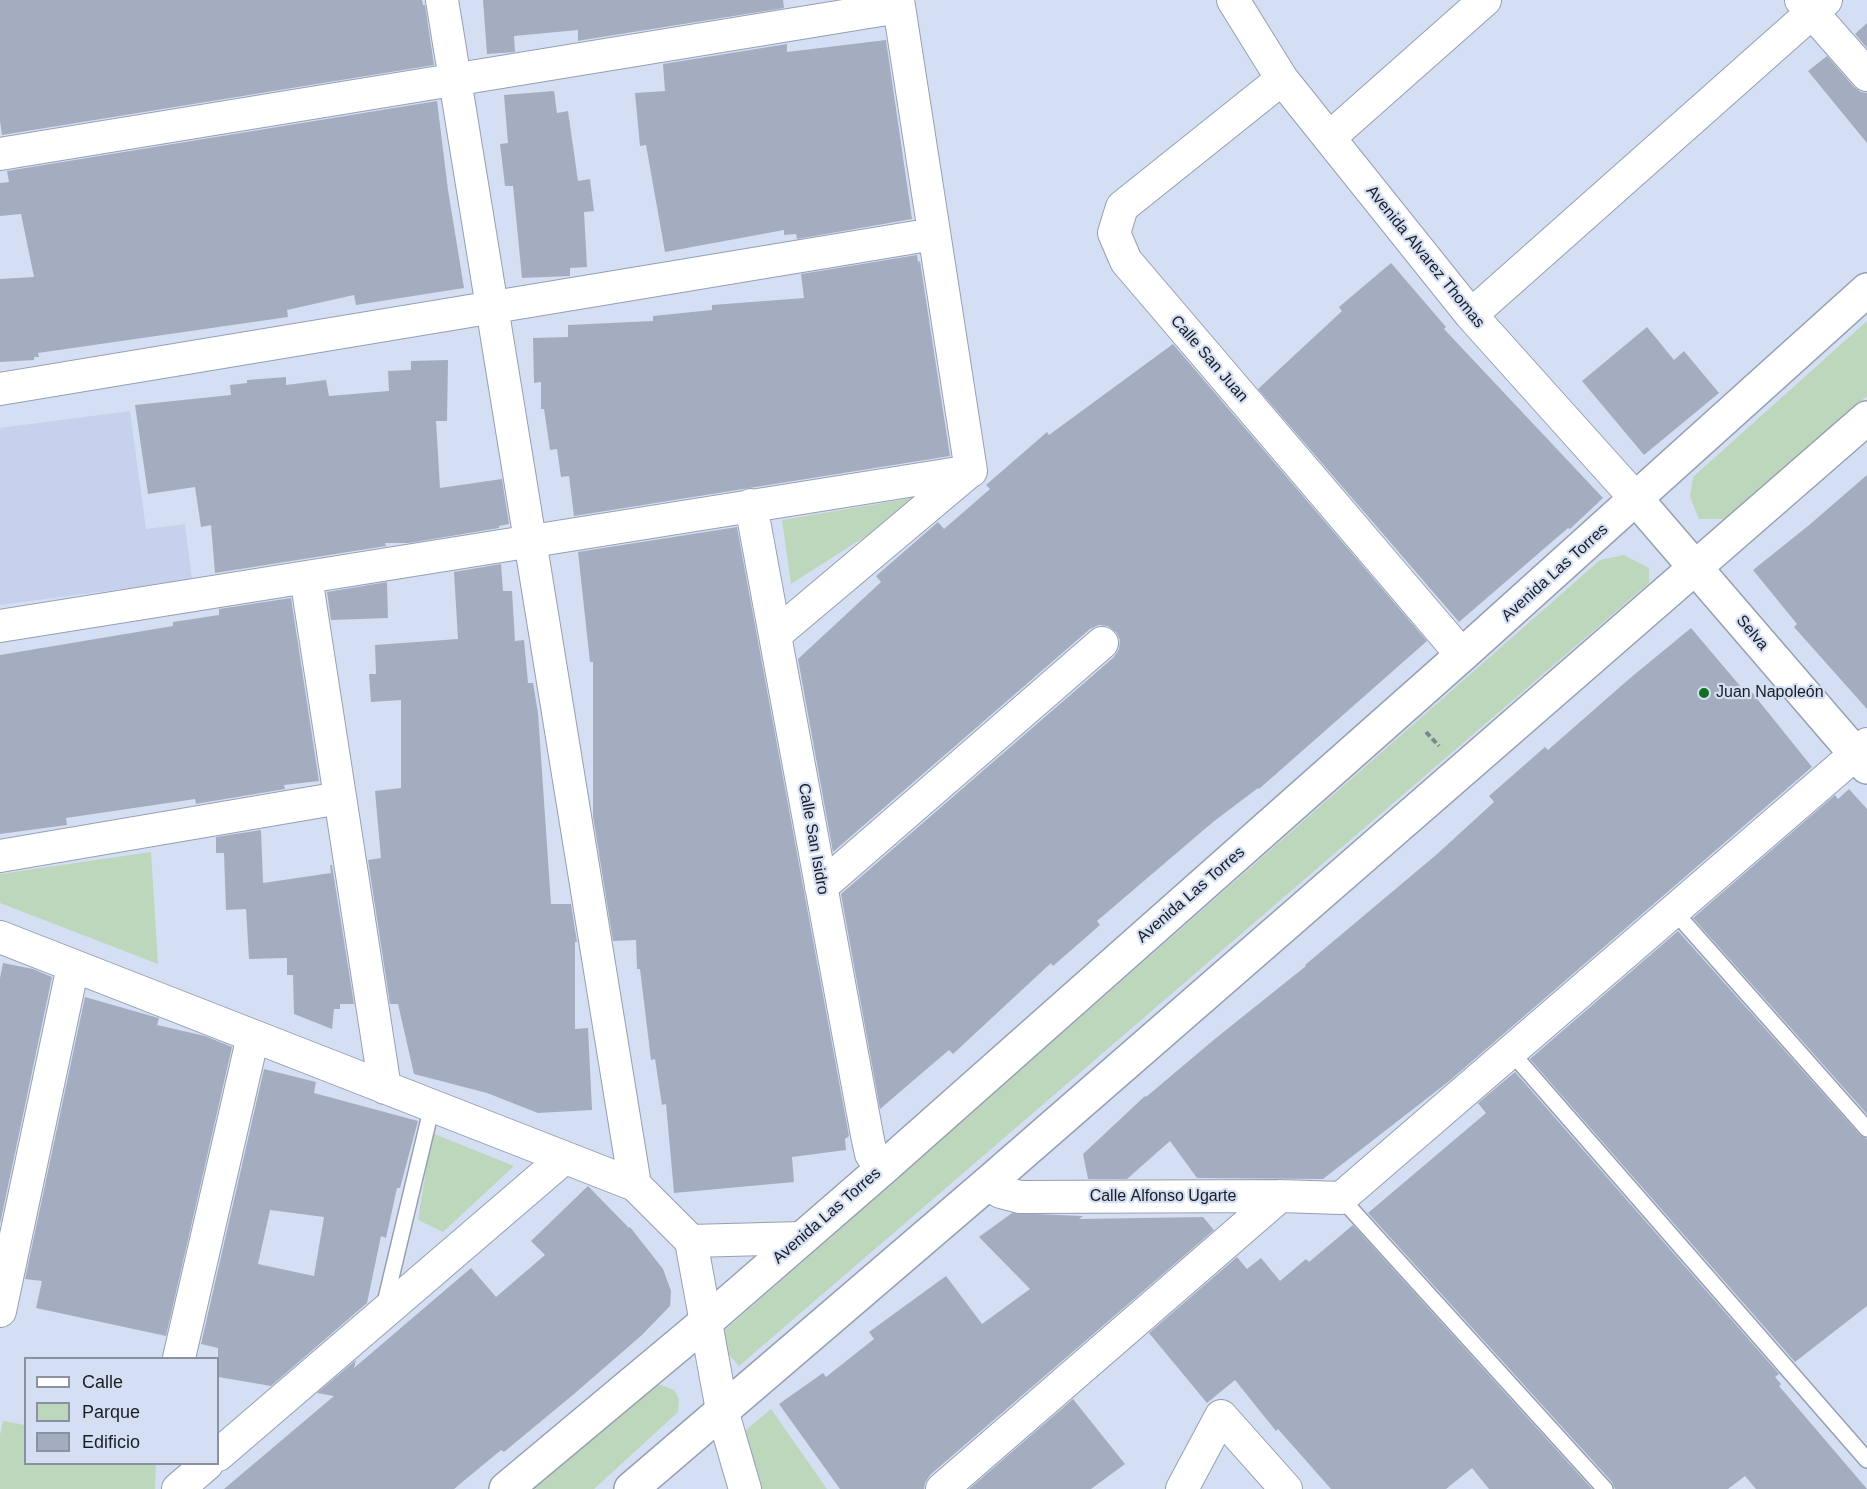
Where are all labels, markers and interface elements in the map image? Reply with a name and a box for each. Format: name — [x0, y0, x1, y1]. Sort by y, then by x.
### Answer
street label: Avenida Alvarez Thomas — [1362, 182, 1488, 332]
street label: Calle San Juan — [1166, 312, 1252, 406]
street label: Avenida Las Torres — [1498, 520, 1612, 626]
street label: Selva — [1732, 611, 1772, 655]
place label: Juan Napoleón — [1716, 683, 1824, 703]
marker: Juan Napoleón — [1697, 686, 1711, 700]
street label: Calle San Isidro — [794, 782, 832, 896]
street label: Avenida Las Torres — [1133, 843, 1249, 947]
street label: Avenida Las Torres — [769, 1164, 885, 1268]
street label: Calle Alfonso Ugarte — [1090, 1187, 1236, 1207]
legend — [24, 1357, 219, 1465]
text: Calle — [82, 1372, 123, 1392]
text: Parque — [82, 1402, 140, 1422]
text: Edificio — [82, 1432, 140, 1452]

